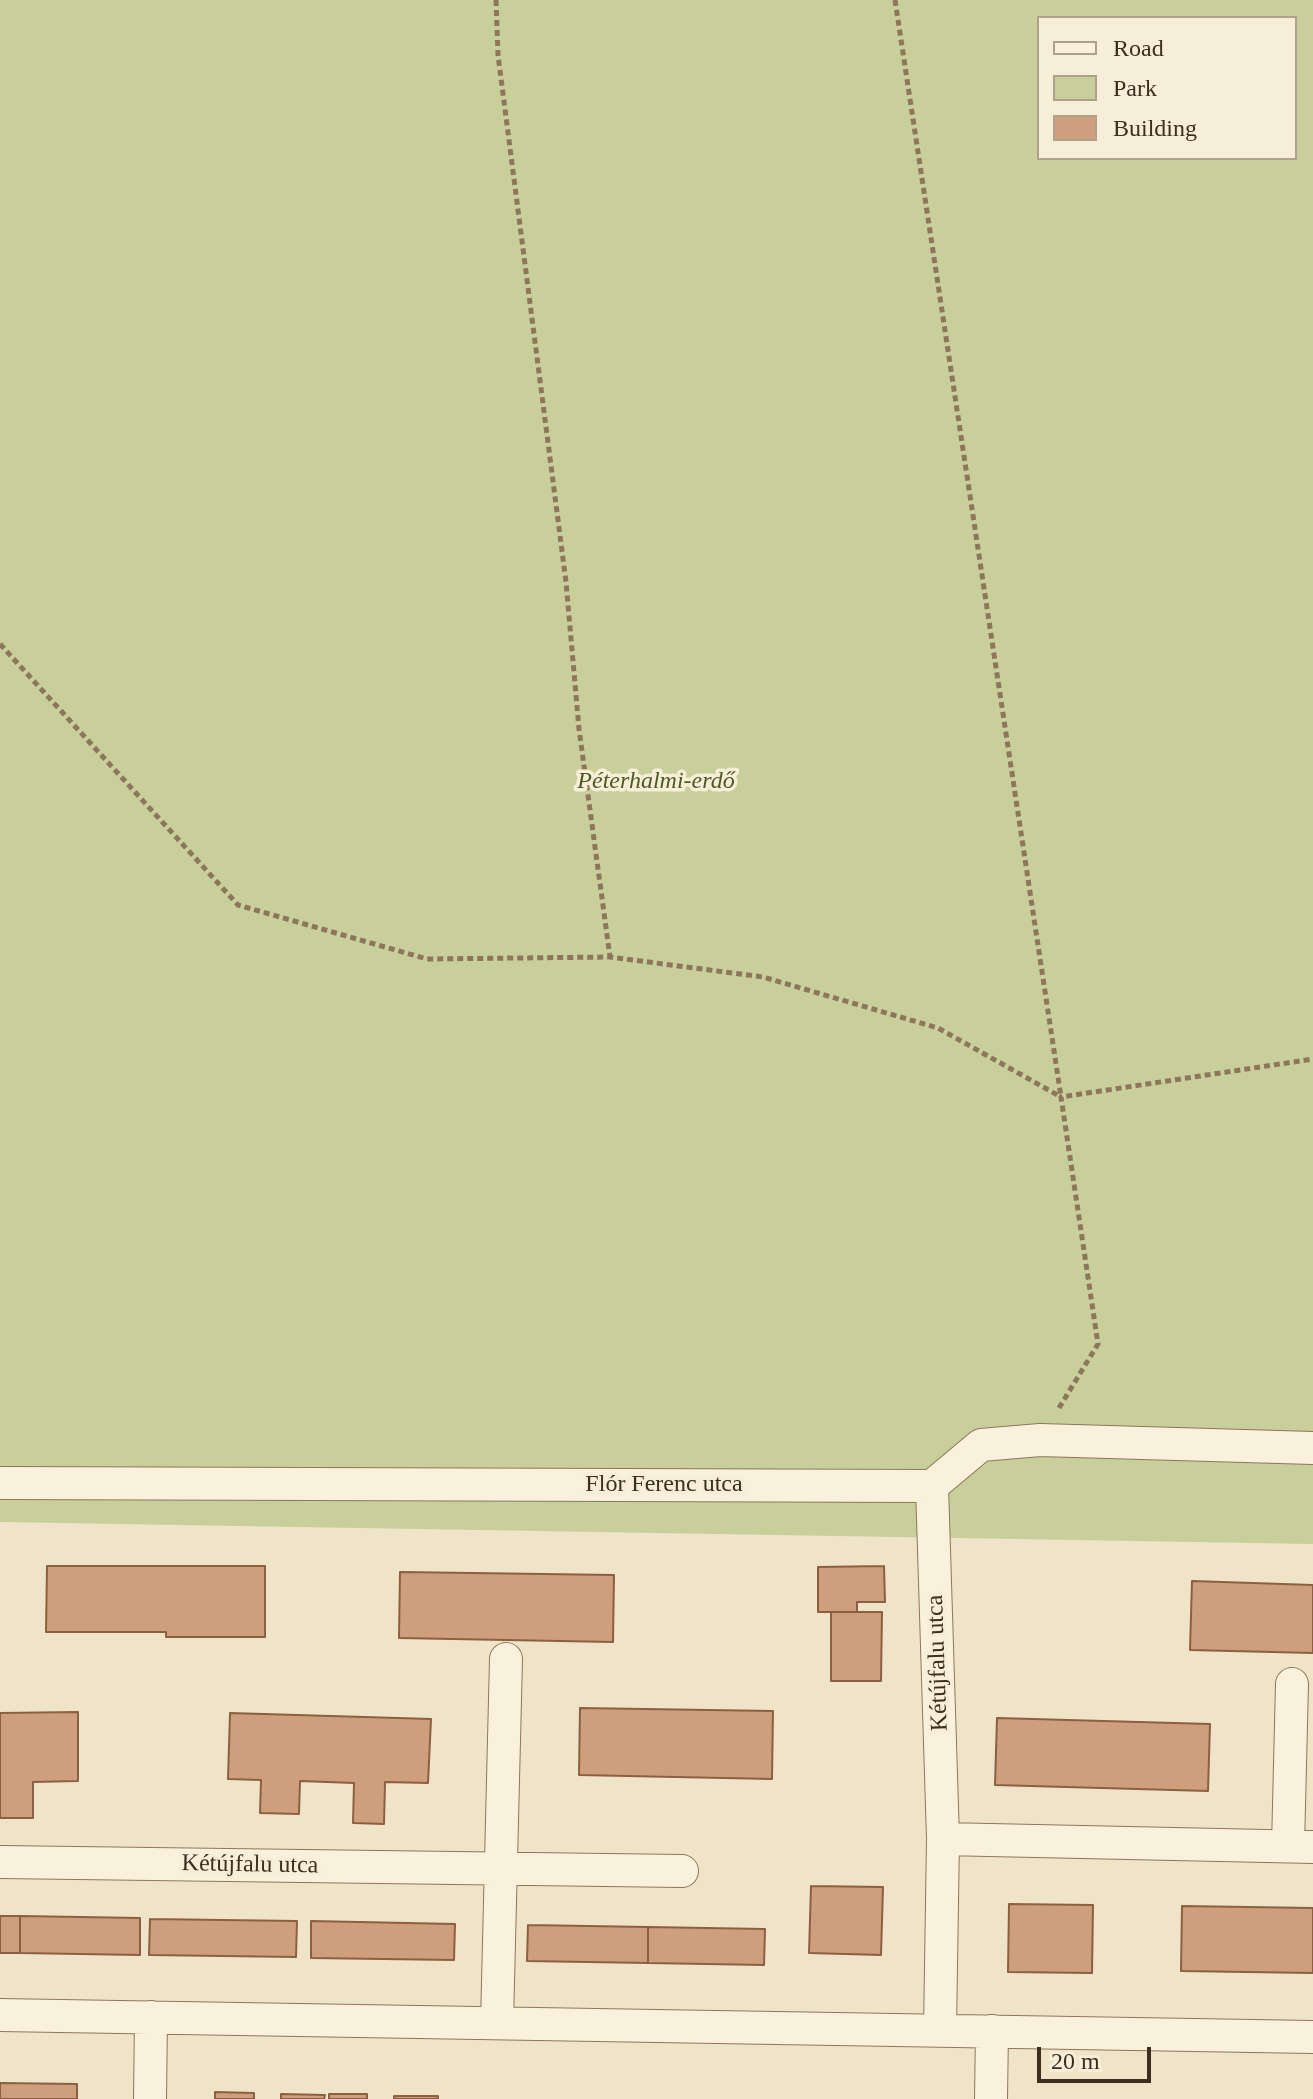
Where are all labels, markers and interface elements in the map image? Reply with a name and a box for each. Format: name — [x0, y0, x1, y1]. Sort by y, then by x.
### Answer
legend — [1037, 16, 1297, 160]
text: Road — [1113, 35, 1164, 61]
text: Park — [1113, 75, 1157, 101]
text: Building — [1113, 115, 1197, 141]
park label: Péterhalmi-erdő — [577, 768, 735, 796]
street label: Flór Ferenc utca — [585, 1471, 743, 1499]
street label: Kétújfalu utca — [921, 1594, 955, 1732]
street label: Kétújfalu utca — [181, 1849, 319, 1881]
scale bar — [1041, 2031, 1155, 2081]
text: 20 m — [1051, 2048, 1100, 2074]

